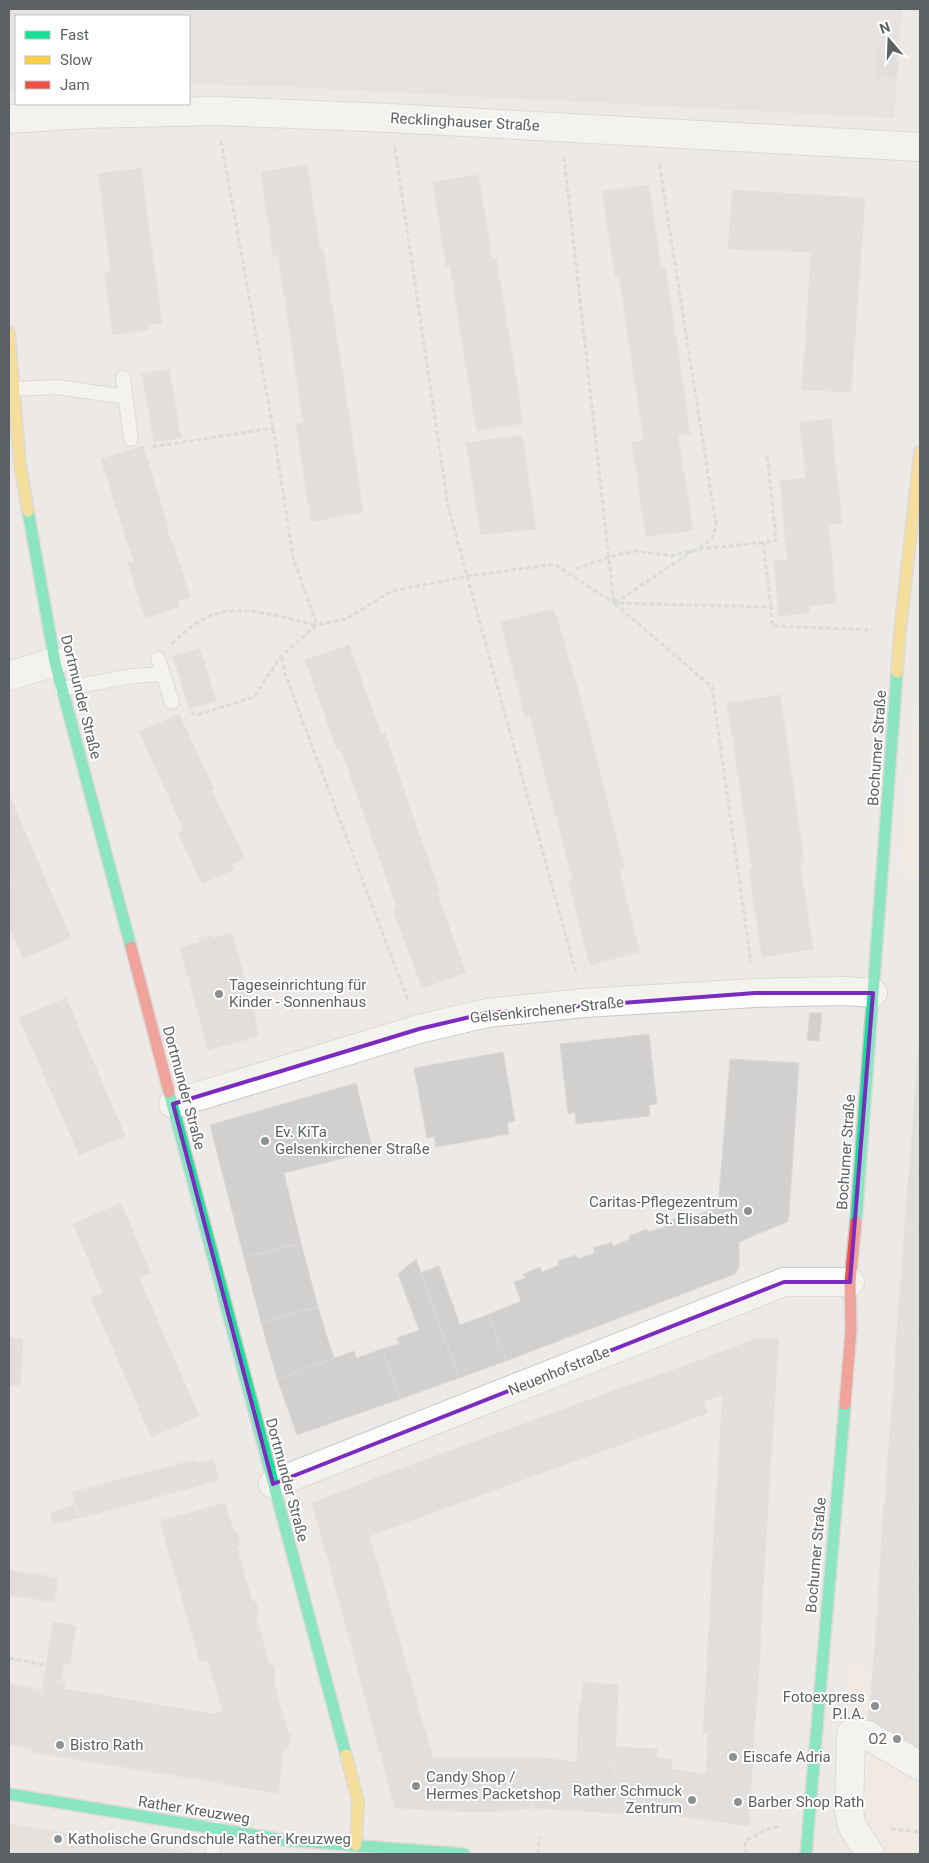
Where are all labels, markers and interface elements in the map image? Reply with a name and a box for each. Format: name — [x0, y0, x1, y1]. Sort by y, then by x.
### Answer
legend — [15, 15, 190, 105]
north arrow — [864, 15, 914, 65]
text: N — [877, 19, 892, 37]
text: Fast — [60, 26, 89, 44]
text: Slow — [60, 51, 92, 69]
text: Jam — [60, 76, 90, 94]
street label: Recklinghauser Straße — [390, 109, 540, 135]
street label: Dortmunder Straße — [57, 633, 105, 761]
street label: Bochumer Straße — [864, 690, 890, 806]
place label: Tageseinrichtung für Kinder - Sonnenhaus — [229, 976, 366, 1011]
marker: Tageseinrichtung für Kinder - Sonnenhaus — [213, 988, 225, 1000]
street label: Gelsenkirchener Straße — [469, 993, 625, 1027]
street label: Dortmunder Straße — [159, 1024, 209, 1152]
street label: Bochumer Straße — [833, 1094, 859, 1210]
place label: Ev. KiTa Gelsenkirchener Straße — [275, 1123, 430, 1158]
marker: Ev. KiTa Gelsenkirchener Straße — [259, 1135, 271, 1147]
place label: Caritas-Pflegezentrum St. Elisabeth — [589, 1193, 738, 1228]
marker: Caritas-Pflegezentrum St. Elisabeth — [742, 1205, 754, 1217]
street label: Neuenhofstraße — [506, 1342, 612, 1400]
street label: Dortmunder Straße — [262, 1416, 312, 1544]
street label: Bochumer Straße — [802, 1496, 830, 1613]
place label: Fotoexpress P.I.A. — [783, 1688, 865, 1723]
marker: Fotoexpress P.I.A. — [869, 1700, 881, 1712]
place label: O2 — [868, 1730, 887, 1748]
marker: O2 — [891, 1733, 903, 1745]
place label: Bistro Rath — [70, 1736, 143, 1754]
marker: Bistro Rath — [54, 1739, 66, 1751]
place label: Eiscafe Adria — [743, 1748, 831, 1766]
marker: Eiscafe Adria — [727, 1751, 739, 1763]
place label: Candy Shop / Hermes Packetshop — [426, 1768, 561, 1803]
marker: Candy Shop / Hermes Packetshop — [410, 1780, 422, 1792]
place label: Rather Schmuck Zentrum — [573, 1782, 682, 1817]
street label: Rather Kreuzweg — [137, 1792, 251, 1828]
place label: Barber Shop Rath — [748, 1793, 864, 1811]
marker: Rather Schmuck Zentrum — [686, 1794, 698, 1806]
marker: Barber Shop Rath — [732, 1796, 744, 1808]
place label: Katholische Grundschule Rather Kreuzweg — [68, 1830, 351, 1848]
marker: Katholische Grundschule Rather Kreuzweg — [52, 1833, 64, 1845]

